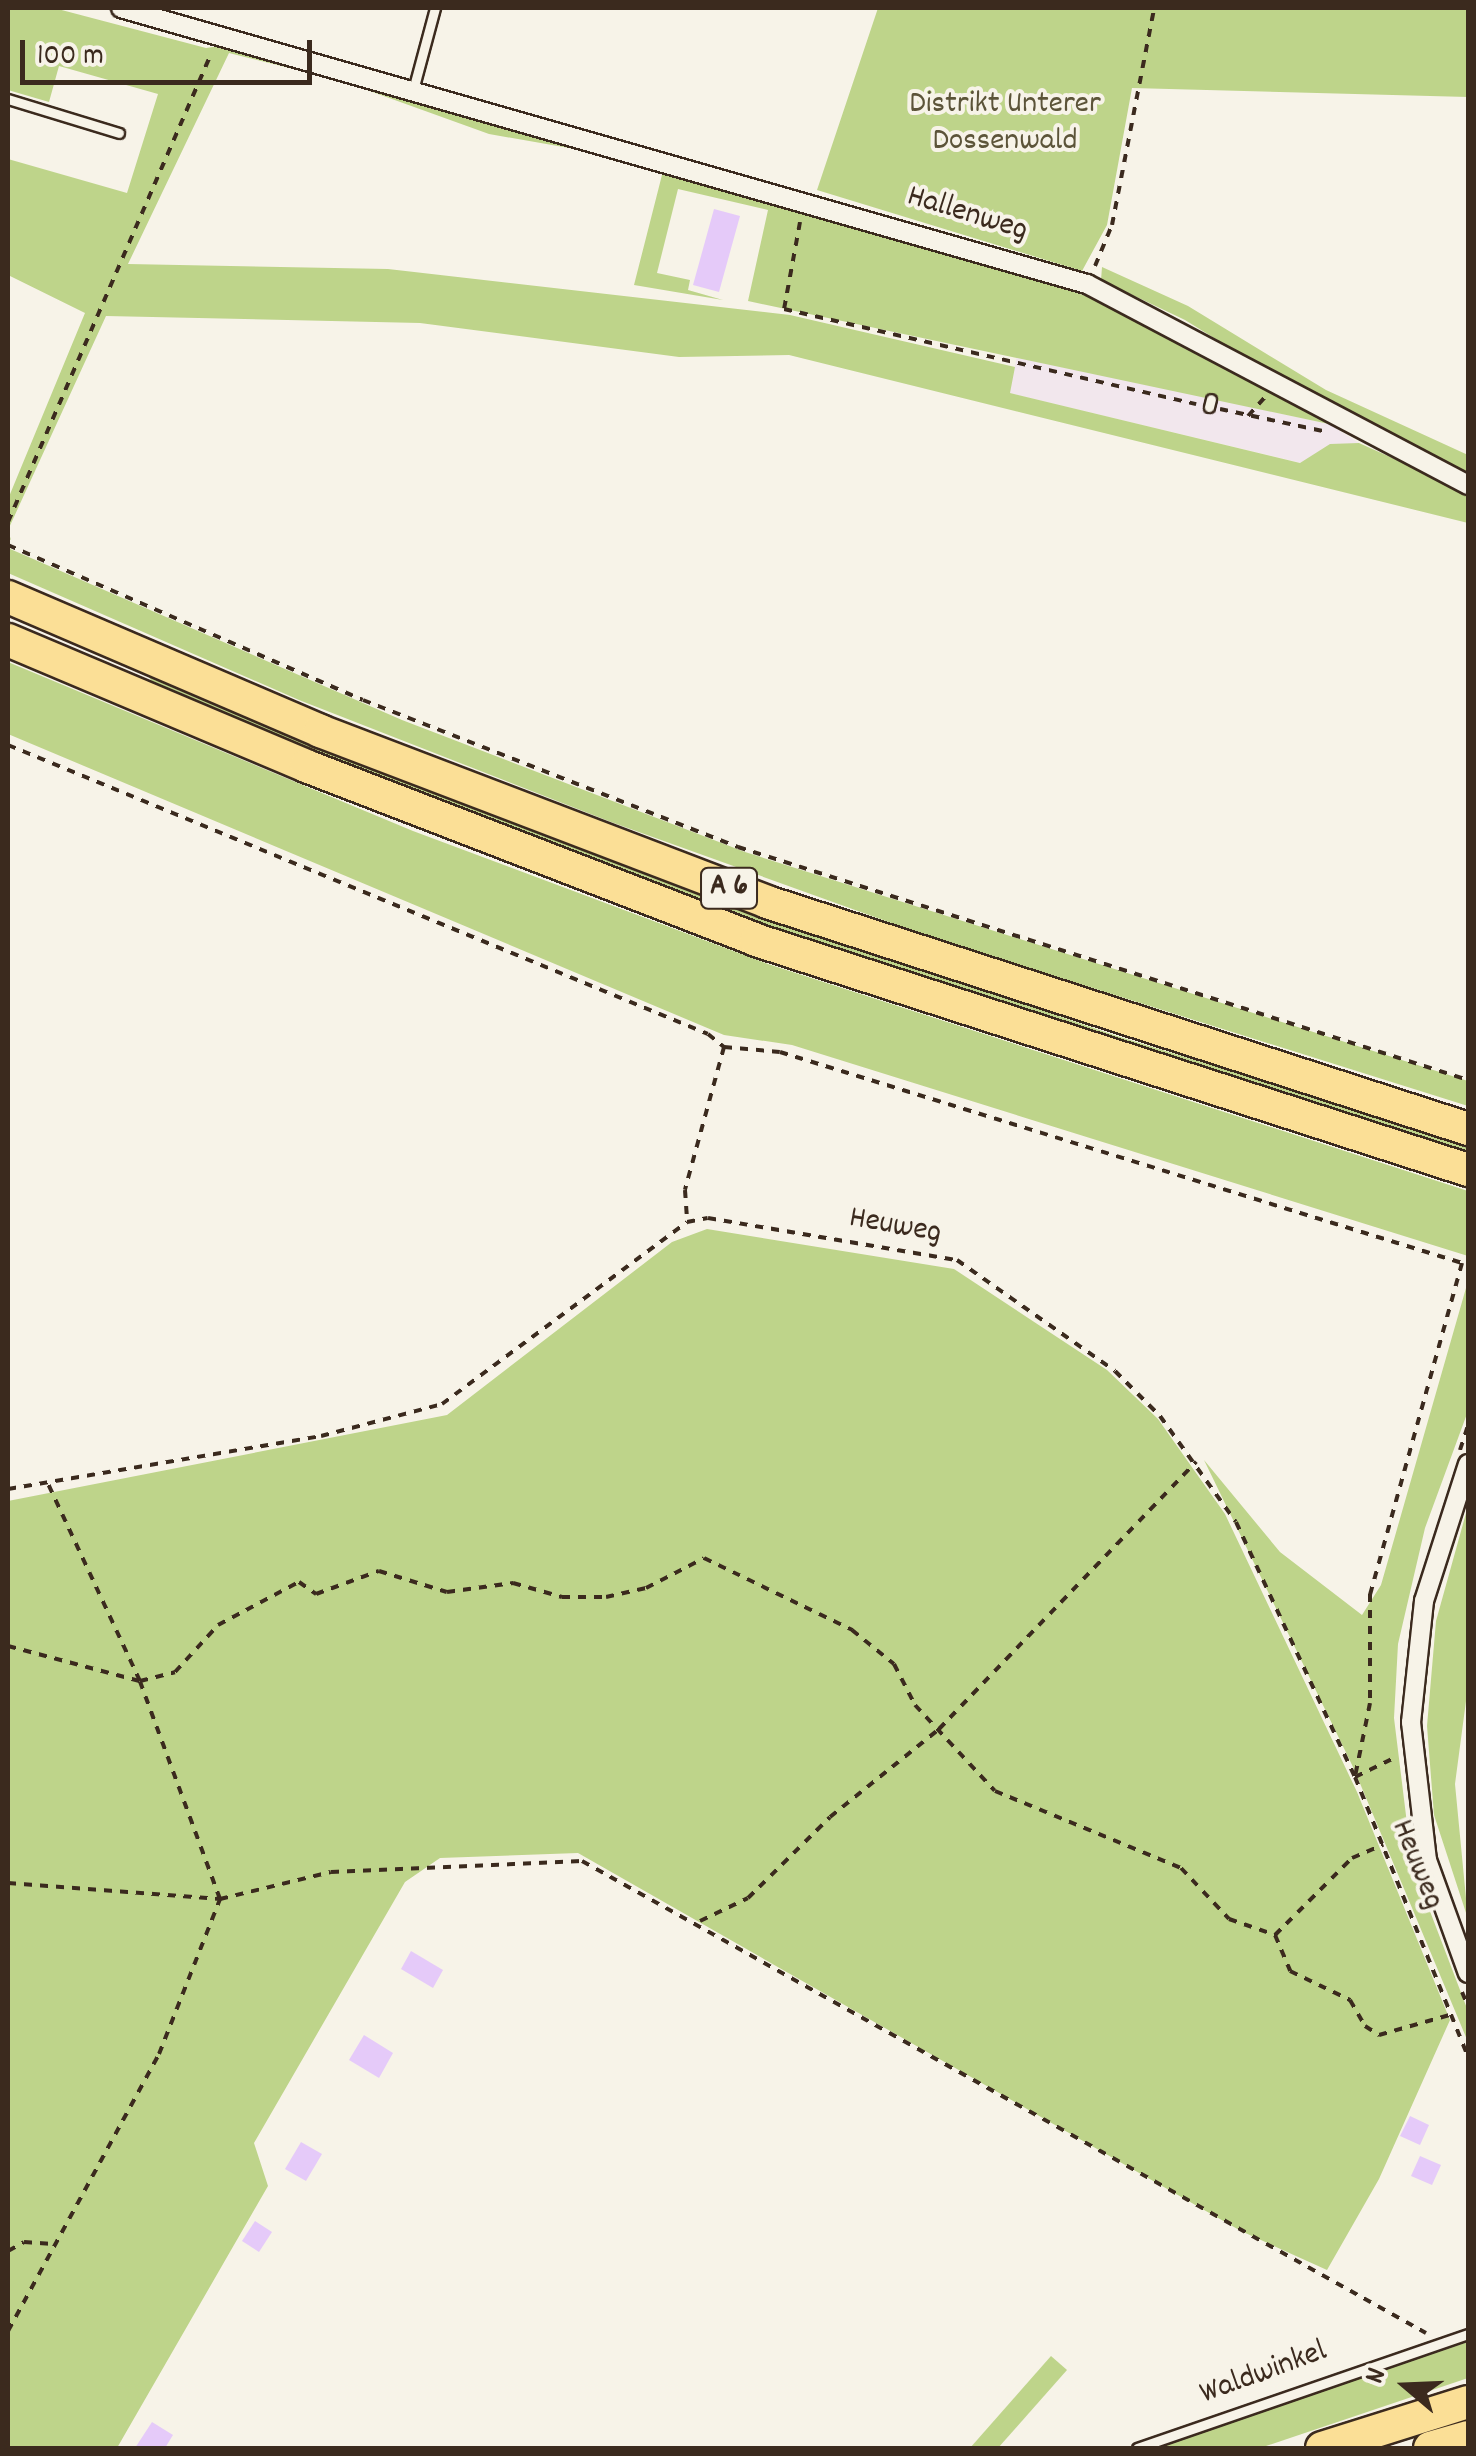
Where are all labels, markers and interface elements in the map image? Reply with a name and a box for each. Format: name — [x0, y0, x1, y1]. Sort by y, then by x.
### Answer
scale bar — [25, 20, 318, 82]
text: 100 m — [37, 36, 104, 79]
park label: Distrikt Unterer Dossenwald — [909, 87, 1101, 162]
street label: Hallenweg — [902, 178, 1032, 252]
road number: A 6 — [699, 863, 759, 913]
street label: Heuweg — [846, 1200, 944, 1254]
street label: Heuweg — [1381, 1815, 1451, 1915]
street label: Waldwinkel — [1195, 2333, 1333, 2415]
north arrow — [1356, 2336, 1456, 2436]
text: N — [1356, 2363, 1399, 2389]

